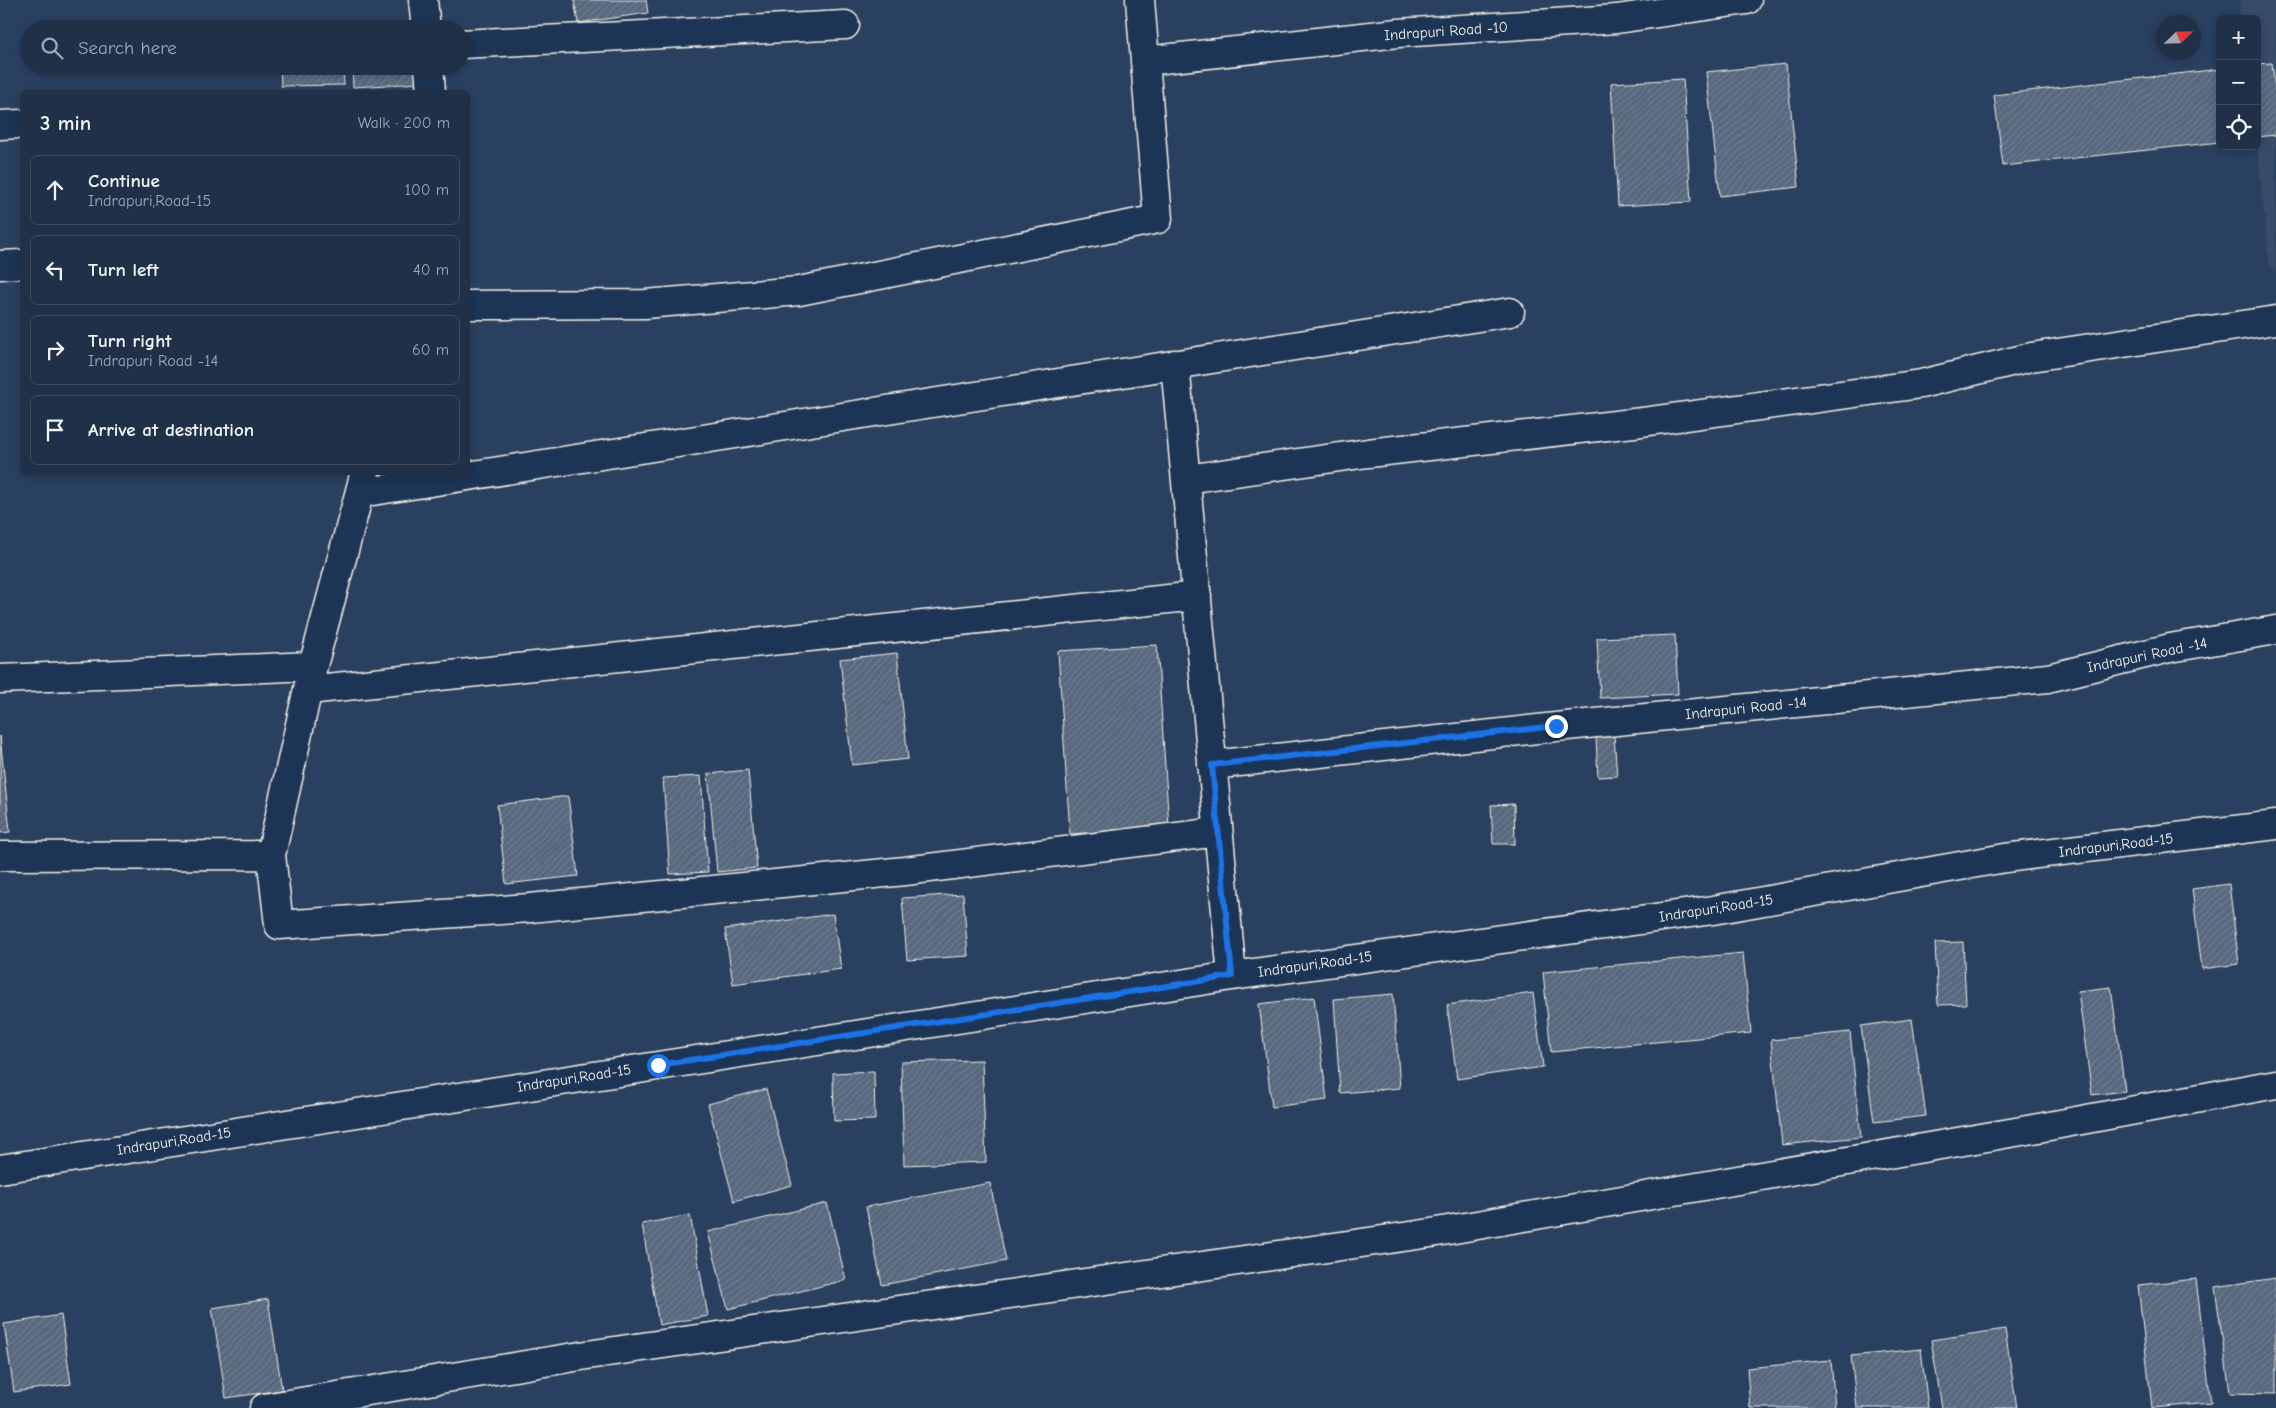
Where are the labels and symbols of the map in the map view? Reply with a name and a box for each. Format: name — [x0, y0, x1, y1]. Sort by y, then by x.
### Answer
north arrow — [2156, 15, 2201, 60]
street label: Indrapuri Road -10 — [1383, 18, 1509, 44]
street label: Indrapuri Road -14 — [2085, 633, 2209, 677]
street label: Indrapuri Road -14 — [1684, 693, 1808, 723]
route end — [1545, 715, 1568, 738]
street label: Indrapuri,Road-15 — [2058, 829, 2174, 861]
street label: Indrapuri,Road-15 — [1658, 890, 1774, 926]
street label: Indrapuri,Road-15 — [1257, 947, 1373, 981]
route start — [647, 1054, 670, 1077]
street label: Indrapuri,Road-15 — [516, 1060, 632, 1096]
street label: Indrapuri,Road-15 — [116, 1123, 232, 1159]

